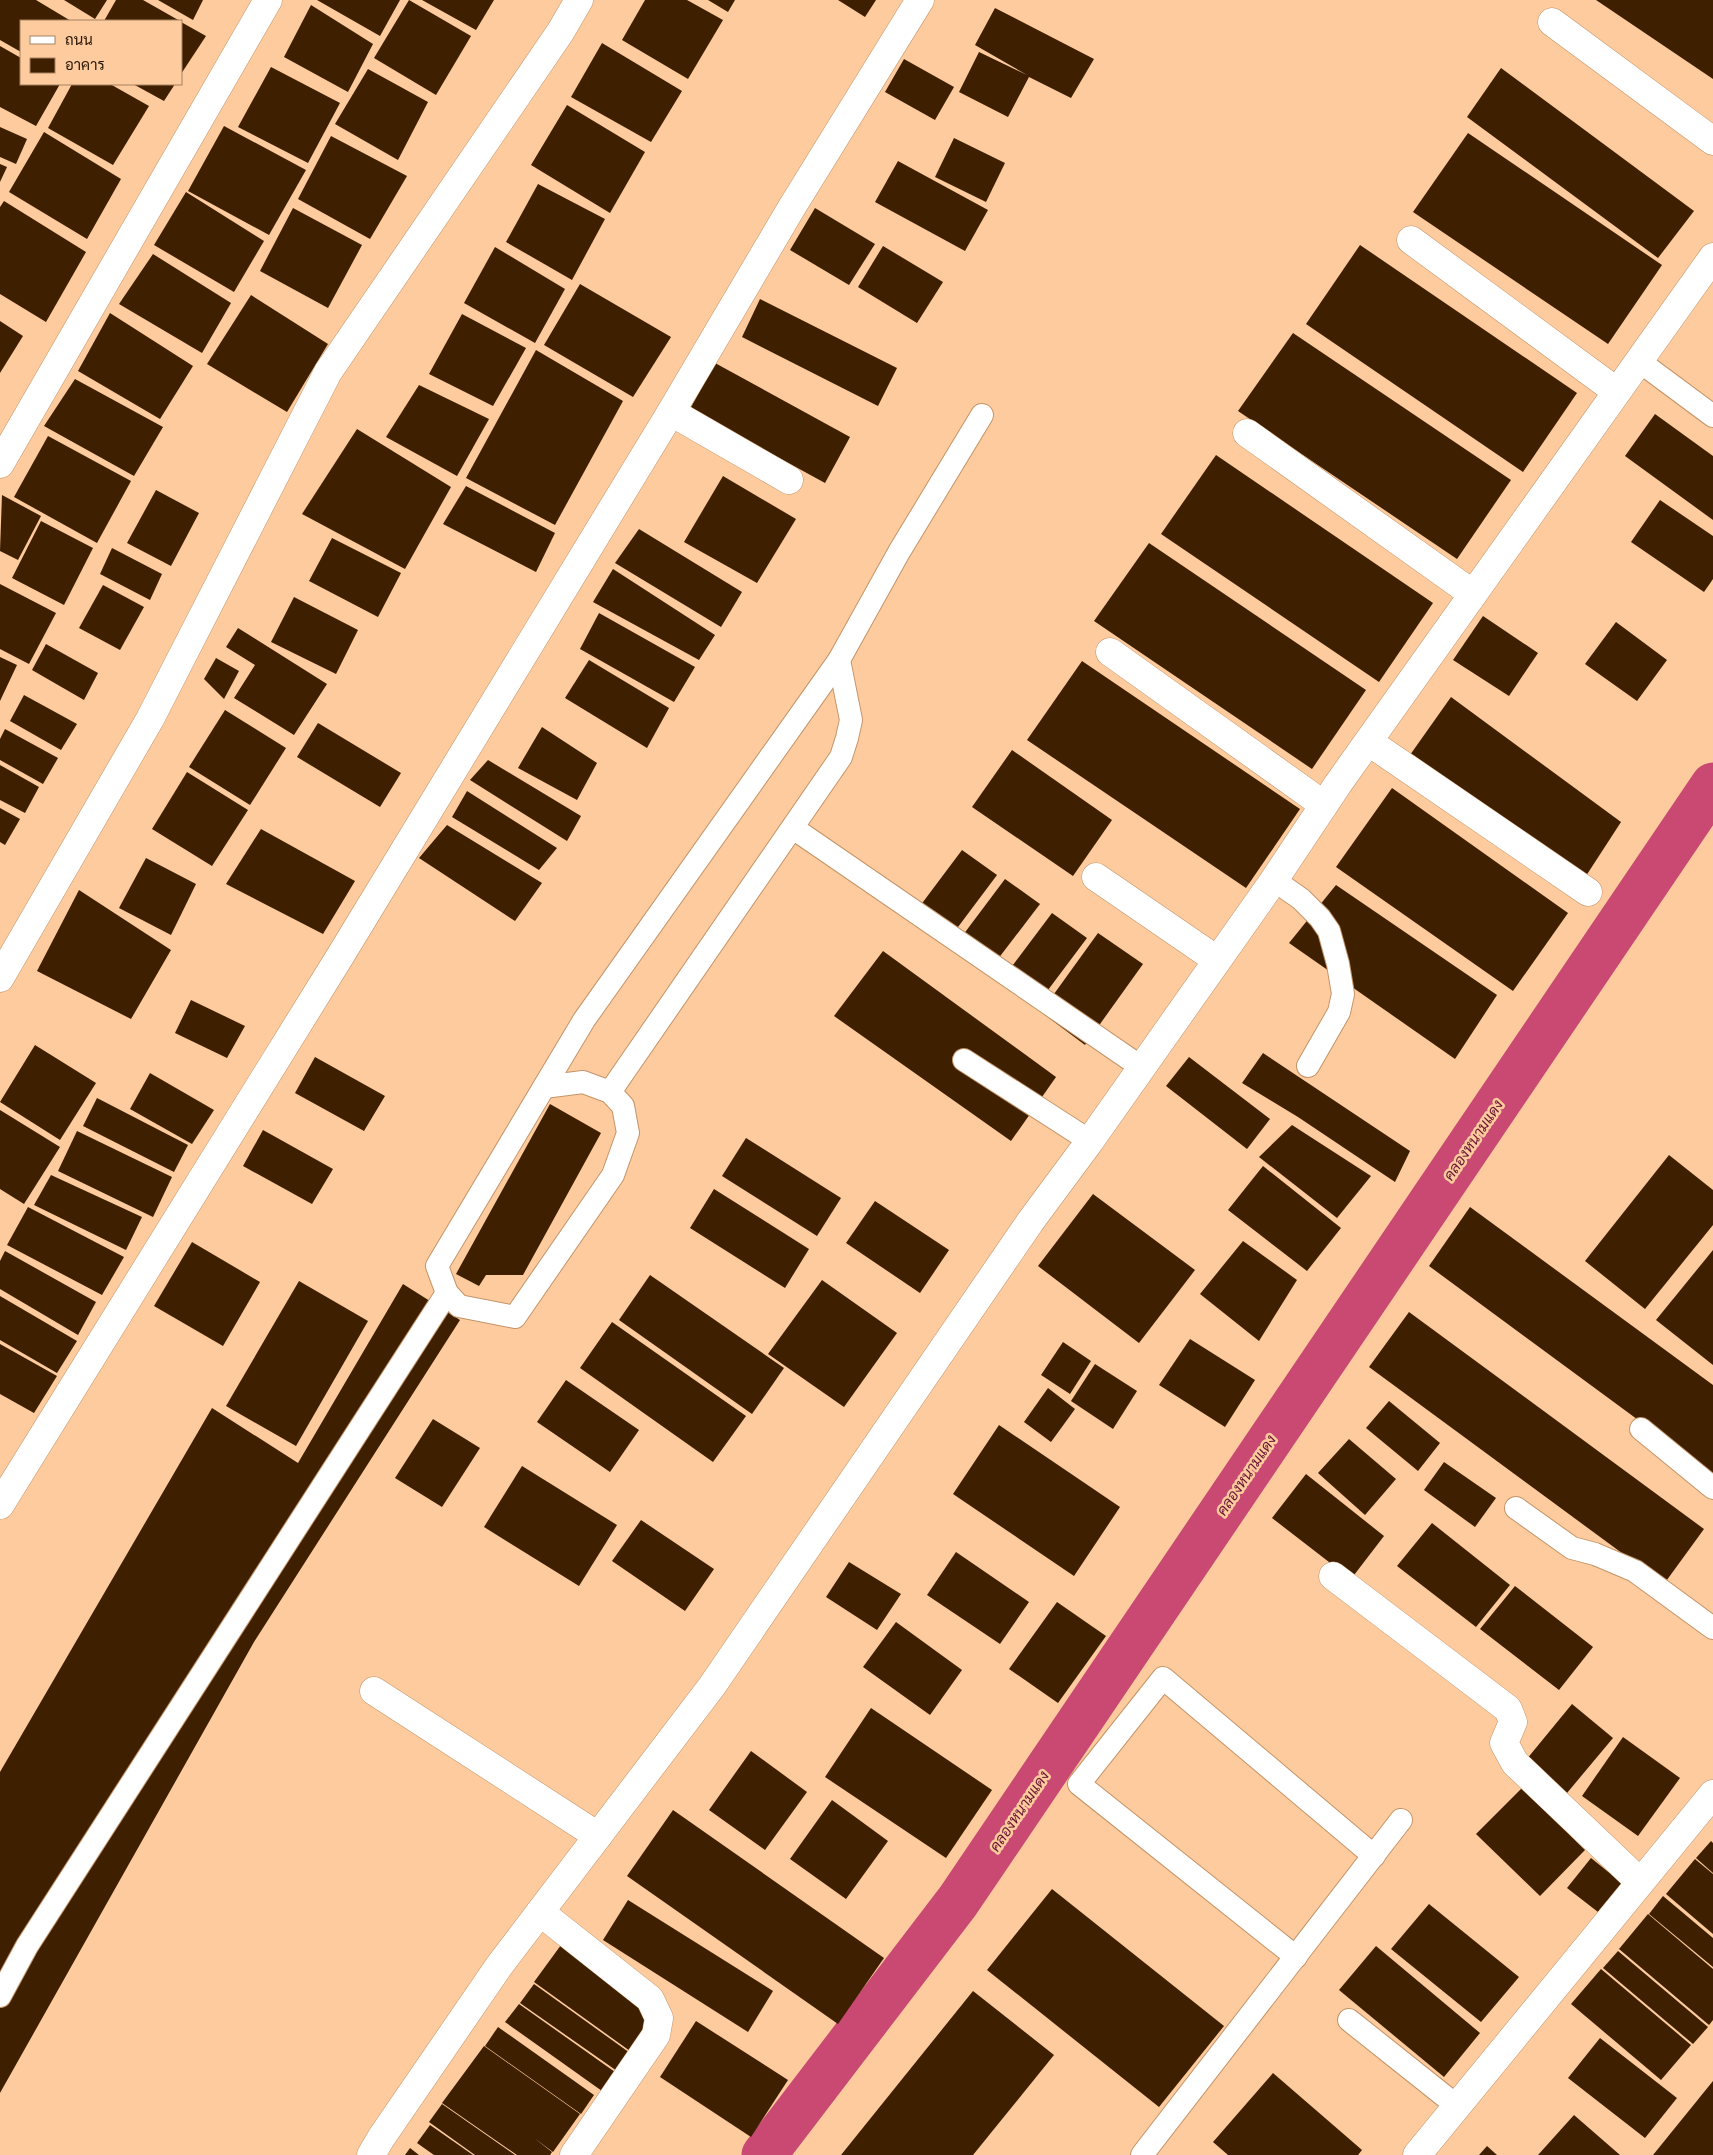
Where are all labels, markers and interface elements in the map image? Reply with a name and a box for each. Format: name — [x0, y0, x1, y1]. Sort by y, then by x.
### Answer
legend — [20, 20, 182, 85]
text: ถนน — [65, 30, 93, 49]
text: อาคาร — [65, 55, 105, 74]
water label: คลองหนามแดง — [1439, 1096, 1507, 1184]
water label: คลองหนามแดง — [1212, 1431, 1280, 1519]
water label: คลองหนามแดง — [985, 1767, 1053, 1855]

